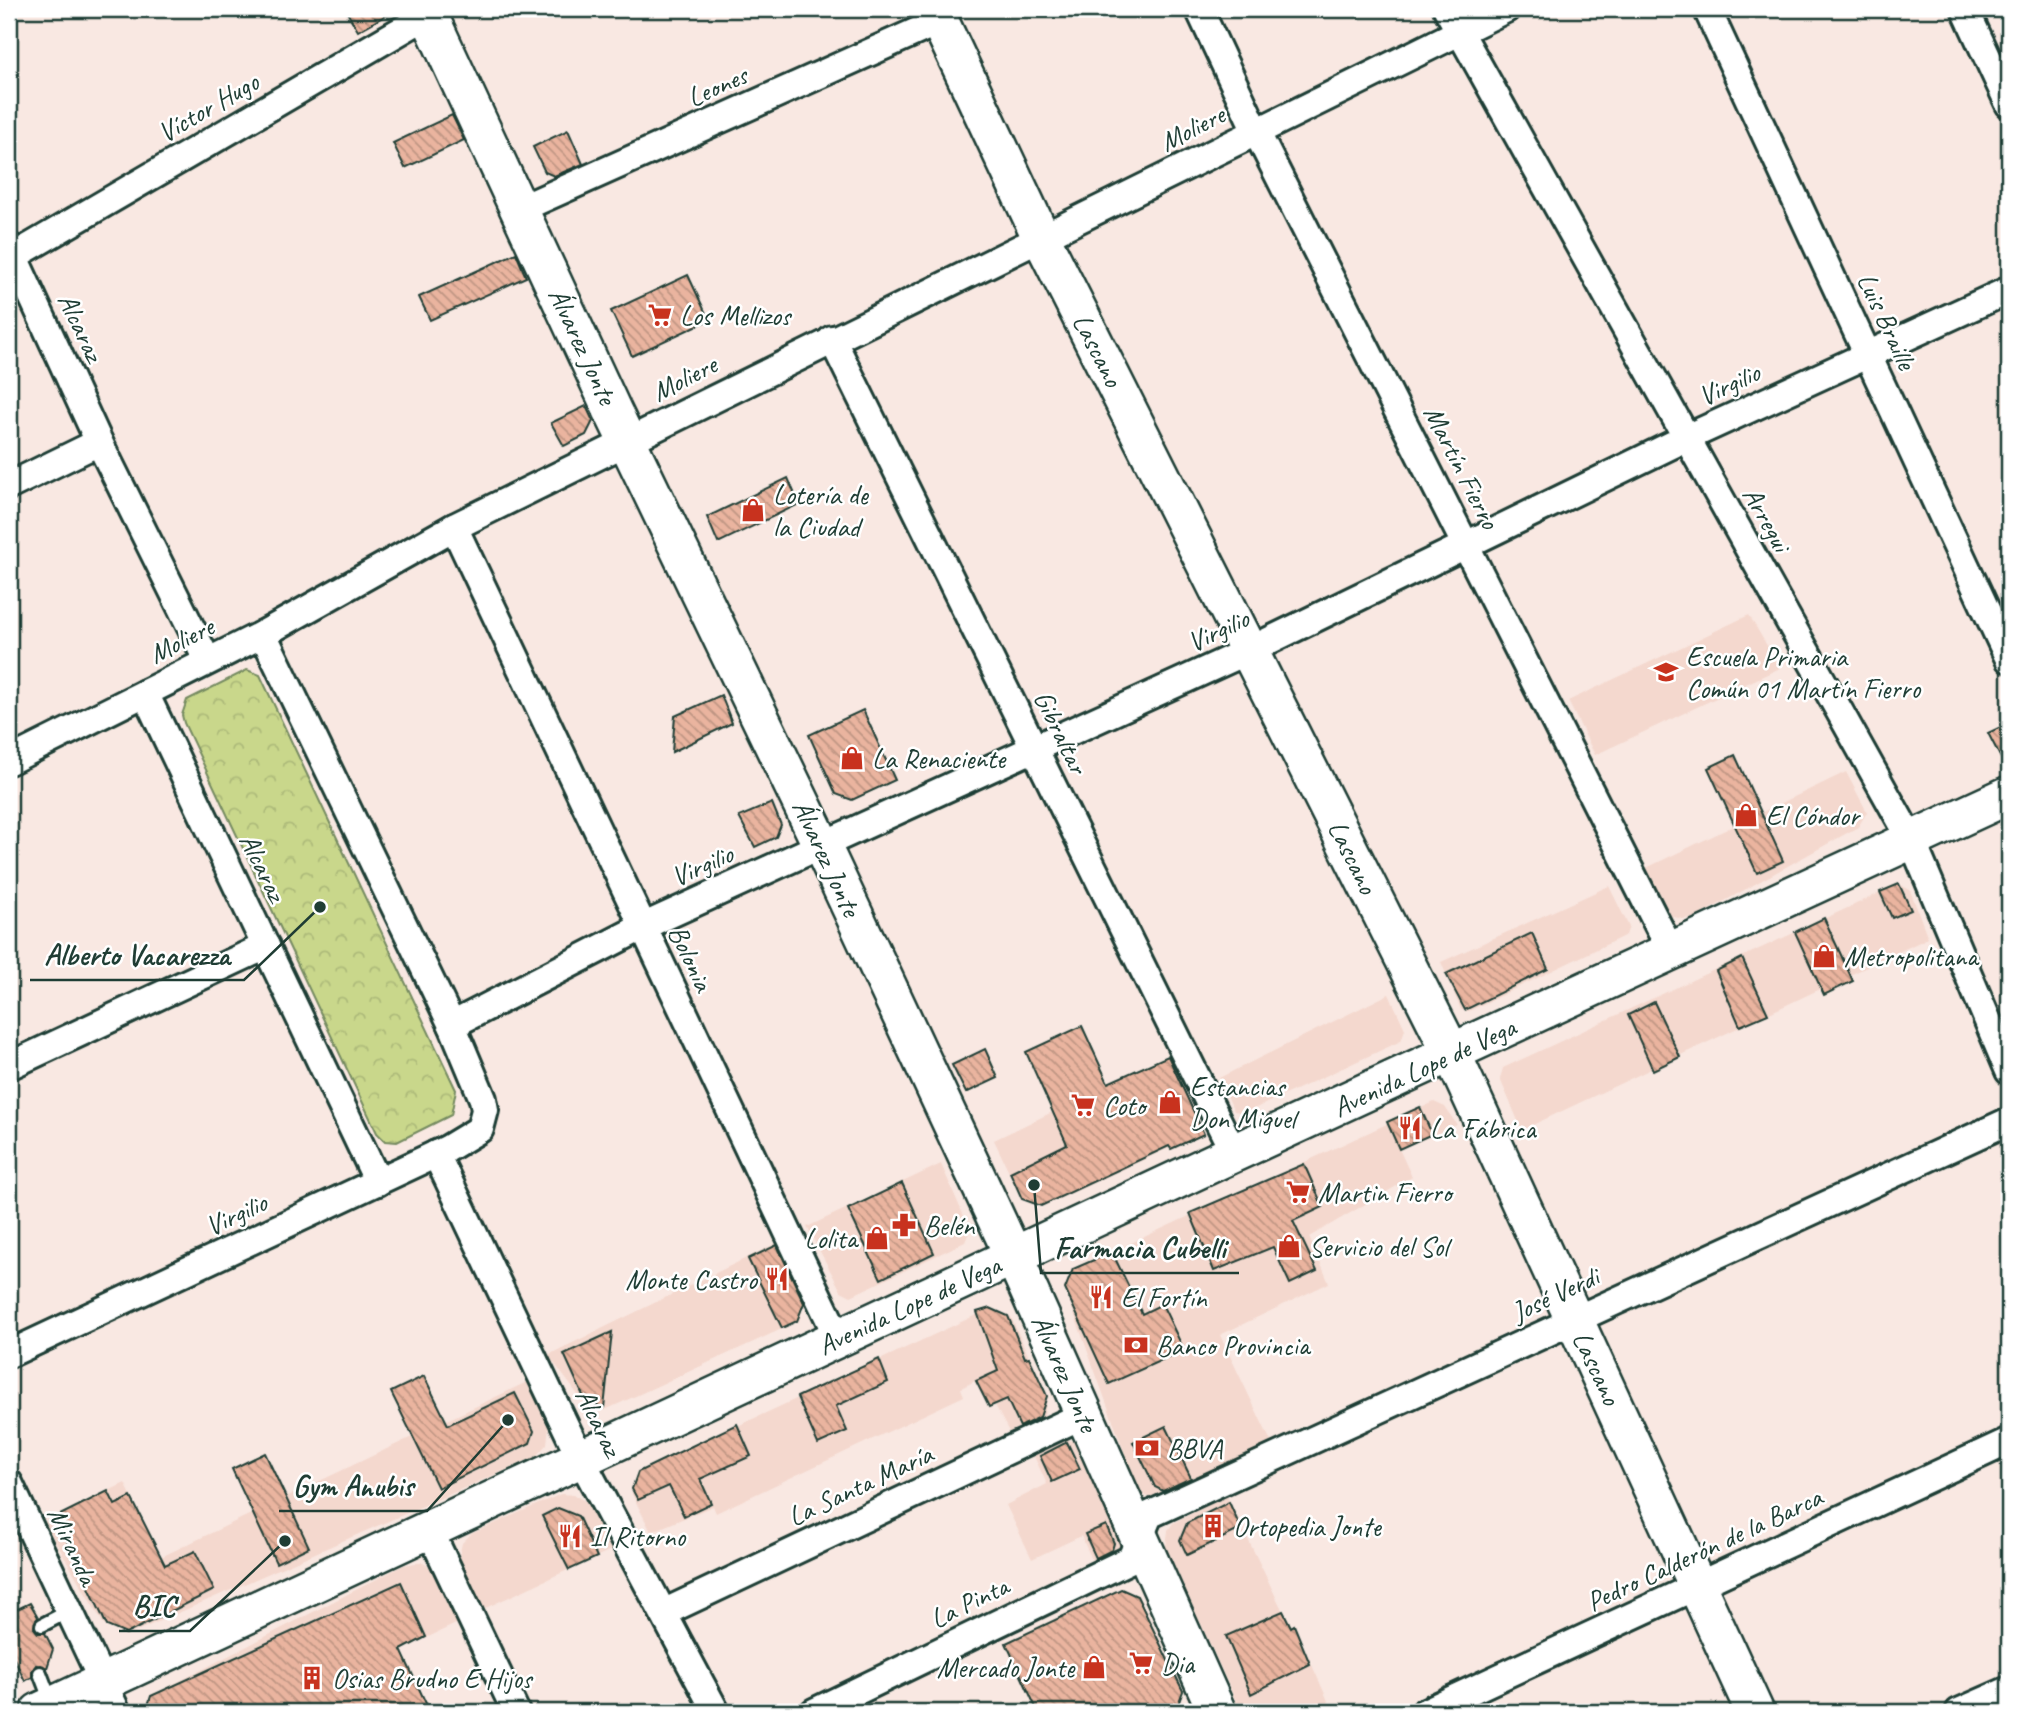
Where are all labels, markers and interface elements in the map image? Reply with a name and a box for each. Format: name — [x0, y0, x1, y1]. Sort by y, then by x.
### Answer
street label: Leones — [681, 56, 755, 115]
street label: Víctor Hugo — [151, 63, 267, 150]
street label: Moliere — [1154, 96, 1232, 159]
street label: Luis Braille — [1849, 267, 1925, 377]
street label: Álvarez Jonte — [541, 282, 626, 412]
street label: Alcaraz — [50, 287, 113, 369]
place label: Los Mellizos — [680, 298, 793, 333]
supermarket icon: Los Mellizos — [646, 301, 674, 329]
street label: Lascano — [1065, 308, 1132, 394]
street label: Moliere — [646, 346, 724, 409]
street label: Virgilio — [1693, 354, 1767, 413]
street label: Martín Fierro — [1416, 399, 1509, 536]
place label: Lotería de la Ciudad — [773, 477, 870, 544]
street label: Arregui — [1735, 481, 1801, 561]
shop icon: Lotería de la Ciudad — [739, 496, 767, 524]
street label: Virgilio — [1182, 600, 1256, 659]
street label: Moliere — [143, 608, 221, 671]
place label: Escuela Primaria Común 01 Martín Fierro — [1686, 639, 1922, 706]
school or university icon: Escuela Primaria Común 01 Martín Fierro — [1652, 658, 1680, 686]
street label: Gibraltar — [1026, 685, 1097, 781]
place label: La Renaciente — [872, 741, 1007, 776]
shop icon: La Renaciente — [838, 744, 866, 772]
street label: Álvarez Jonte — [785, 794, 870, 924]
place label: El Cóndor — [1766, 798, 1861, 833]
shop icon: El Cóndor — [1732, 801, 1760, 829]
street label: Lascano — [1320, 815, 1387, 901]
street label: Alcaraz — [232, 827, 296, 909]
street label: Virgilio — [666, 835, 740, 894]
street label: Bolonia — [661, 919, 722, 998]
callout: Alberto Vacarezza — [30, 929, 244, 980]
text: Alberto Vacarezza — [44, 936, 232, 974]
place label: Metropolitana — [1844, 939, 1980, 974]
shop icon: Metropolitana — [1810, 942, 1838, 970]
street label: Avenida Lope de Vega — [1327, 1009, 1523, 1125]
place label: Estancias Don Miguel — [1190, 1069, 1301, 1136]
place label: Coto — [1103, 1088, 1148, 1123]
shop icon: Estancias Don Miguel — [1156, 1088, 1184, 1116]
supermarket icon: Coto — [1069, 1091, 1097, 1119]
place label: La Fábrica — [1430, 1111, 1537, 1146]
restaurant icon: La Fábrica — [1396, 1114, 1424, 1142]
place label: Martin Fierro — [1318, 1175, 1455, 1210]
supermarket icon: Martin Fierro — [1284, 1178, 1312, 1206]
street label: Virgilio — [200, 1184, 274, 1243]
place label: Belén — [924, 1208, 976, 1243]
pharmacy icon: Belén — [890, 1211, 918, 1239]
place label: Lolita — [804, 1221, 860, 1256]
callout: Farmacia Cubelli — [1041, 1222, 1239, 1273]
shop icon: Lolita — [863, 1224, 891, 1252]
text: Farmacia Cubelli — [1054, 1229, 1230, 1267]
place label: Servicio del Sol — [1309, 1229, 1453, 1264]
shop icon: Servicio del Sol — [1275, 1232, 1303, 1260]
street label: Avenida Lope de Vega — [812, 1247, 1008, 1363]
street label: José Verdi — [1504, 1257, 1607, 1330]
place label: Monte Castro — [625, 1262, 759, 1297]
restaurant icon: Monte Castro — [763, 1265, 791, 1293]
place label: El Fortín — [1121, 1280, 1208, 1315]
restaurant icon: El Fortín — [1087, 1283, 1115, 1311]
street label: Álvarez Jonte — [1024, 1309, 1107, 1439]
street label: Lascano — [1565, 1326, 1630, 1412]
place label: Banco Provincia — [1156, 1328, 1312, 1363]
bank icon: Banco Provincia — [1122, 1331, 1150, 1359]
street label: Alcaraz — [568, 1382, 632, 1464]
place label: BBVA — [1167, 1431, 1224, 1466]
bank icon: BBVA — [1133, 1434, 1161, 1462]
street label: La Santa María — [782, 1435, 940, 1534]
callout: Gym Anubis — [279, 1460, 427, 1511]
text: Gym Anubis — [293, 1467, 417, 1505]
street label: Pedro Calderón de la Barca — [1580, 1478, 1829, 1619]
street label: Miranda — [40, 1501, 107, 1593]
place label: Ortopedia Jonte — [1233, 1509, 1382, 1544]
building icon: Ortopedia Jonte — [1199, 1512, 1227, 1540]
place label: Il Ritorno — [590, 1519, 687, 1554]
restaurant icon: Il Ritorno — [556, 1522, 584, 1550]
street label: La Pinta — [924, 1567, 1016, 1636]
callout: BIC — [119, 1580, 190, 1631]
text: BIC — [133, 1587, 179, 1625]
place label: Dia — [1161, 1646, 1196, 1681]
supermarket icon: Dia — [1127, 1649, 1155, 1677]
place label: Mercado Jonte — [937, 1650, 1076, 1685]
shop icon: Mercado Jonte — [1080, 1653, 1108, 1681]
place label: Osias Brudno E Hijos — [332, 1661, 534, 1696]
building icon: Osias Brudno E Hijos — [298, 1664, 326, 1692]

